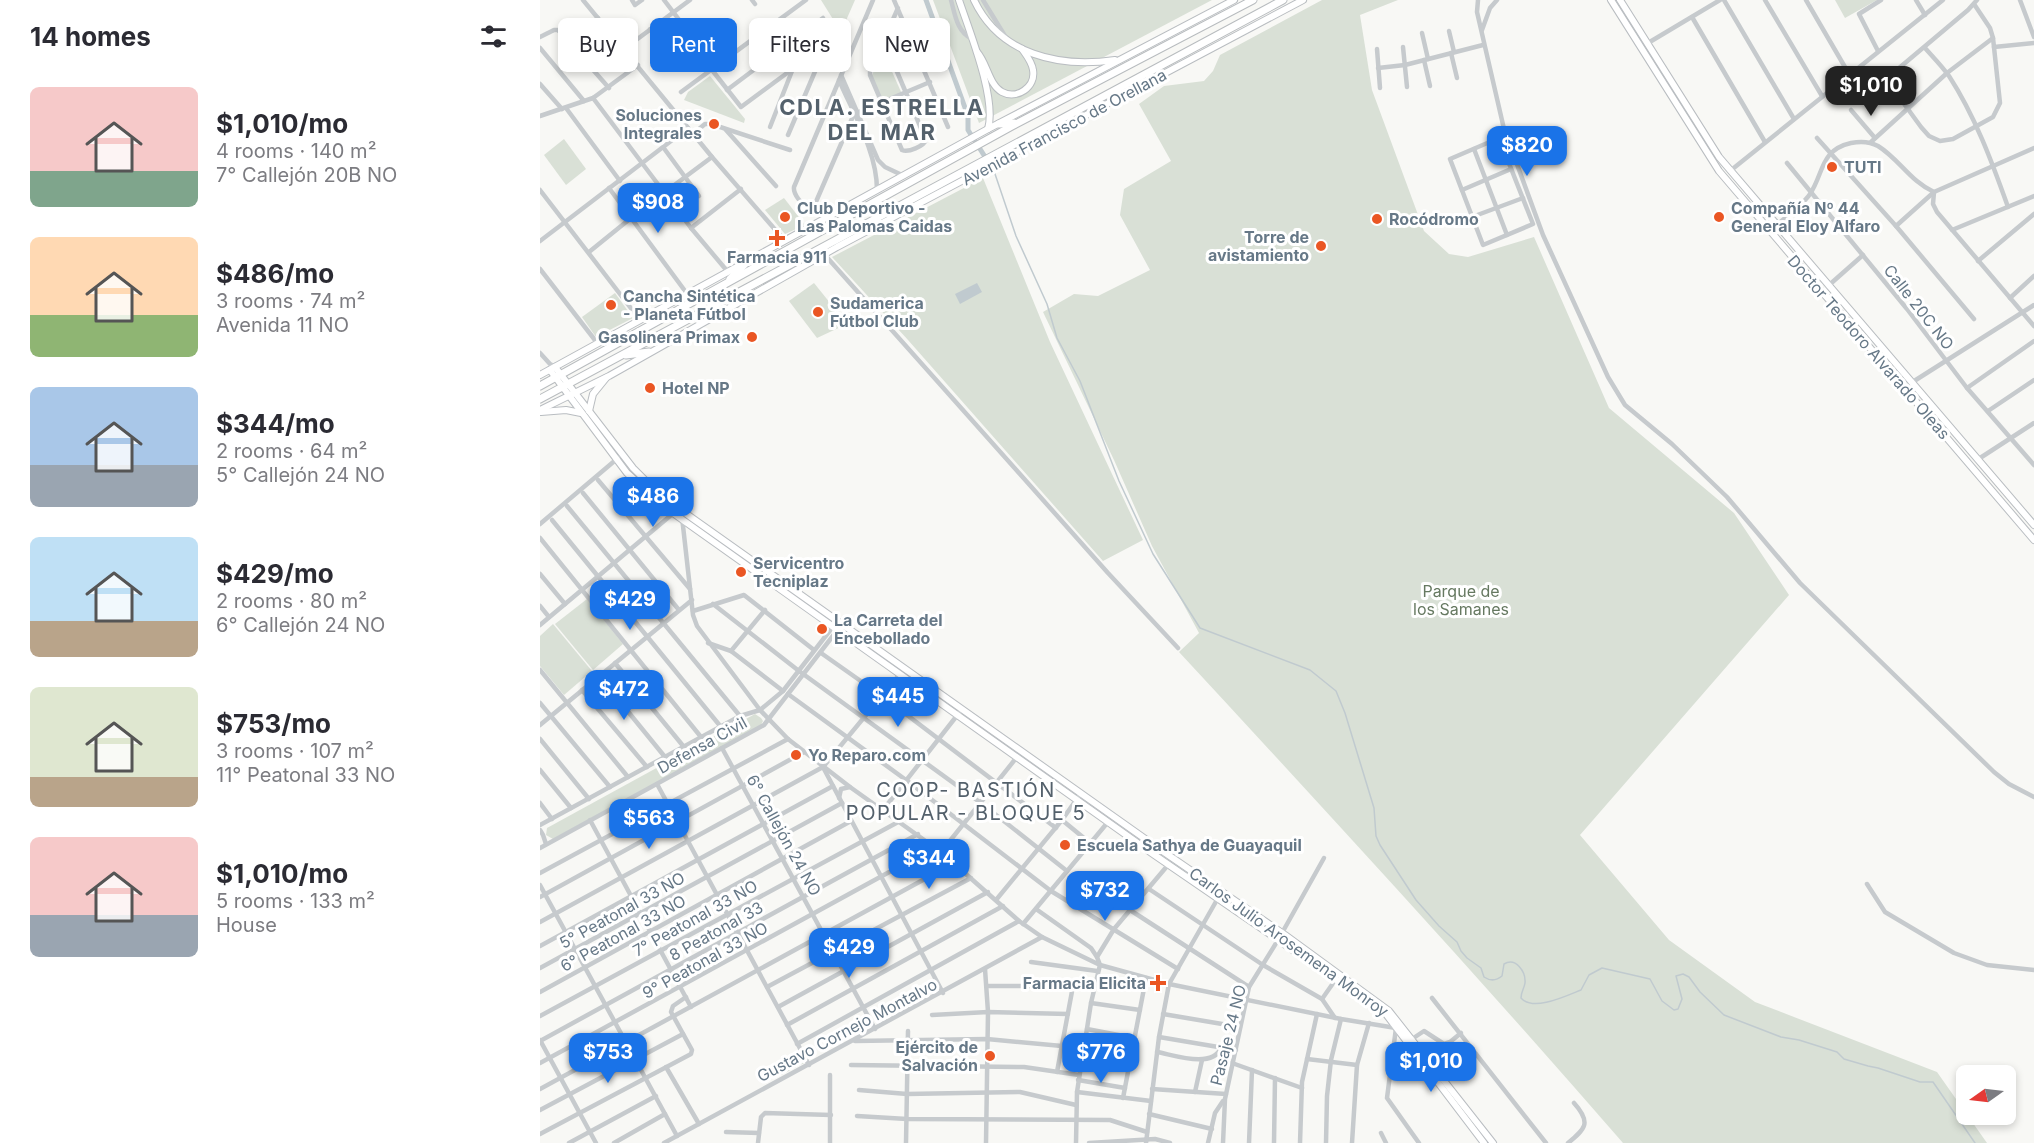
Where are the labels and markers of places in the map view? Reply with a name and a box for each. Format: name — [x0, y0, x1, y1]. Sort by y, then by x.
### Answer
pin: $1,010 — [1822, 66, 1920, 117]
place label: Soluciones Integrales — [615, 105, 702, 143]
marker: Soluciones Integrales — [707, 117, 721, 131]
pin: $820 — [1491, 126, 1563, 177]
place label: TUTI — [1844, 157, 1882, 177]
marker: TUTI — [1825, 160, 1839, 174]
pin: $908 — [622, 183, 694, 234]
place label: Club Deportivo - Las Palomas Caidas — [797, 198, 952, 236]
place label: Compañía Nº 44 General Eloy Alfaro — [1731, 198, 1880, 236]
place label: Rocódromo — [1389, 209, 1479, 229]
marker: Club Deportivo - Las Palomas Caidas — [778, 210, 792, 224]
marker: Compañía Nº 44 General Eloy Alfaro — [1712, 210, 1726, 224]
marker: Rocódromo — [1370, 212, 1384, 226]
place label: Torre de avistamiento — [1208, 227, 1309, 265]
marker: Farmacia 911 — [770, 231, 784, 245]
marker: Torre de avistamiento — [1314, 239, 1328, 253]
place label: Farmacia 911 — [727, 247, 827, 267]
place label: Cancha Sintética - Planeta Fútbol — [623, 286, 756, 324]
place label: Sudamerica Fútbol Club — [830, 293, 924, 331]
marker: Cancha Sintética - Planeta Fútbol — [604, 298, 618, 312]
marker: Sudamerica Fútbol Club — [811, 305, 825, 319]
place label: Gasolinera Primax — [598, 327, 740, 347]
marker: Gasolinera Primax — [745, 330, 759, 344]
place label: Hotel NP — [662, 378, 730, 398]
marker: Hotel NP — [643, 381, 657, 395]
pin: $486 — [617, 477, 689, 528]
place label: Servicentro Tecniplaz — [753, 553, 845, 591]
marker: Servicentro Tecniplaz — [734, 565, 748, 579]
pin: $429 — [594, 580, 666, 631]
place label: La Carreta del Encebollado — [834, 610, 943, 648]
marker: La Carreta del Encebollado — [815, 622, 829, 636]
pin: $472 — [588, 670, 660, 721]
pin: $445 — [862, 677, 934, 728]
place label: Yo Reparo.com — [808, 745, 926, 765]
marker: Yo Reparo.com — [789, 748, 803, 762]
pin: $563 — [613, 799, 685, 850]
place label: Escuela Sathya de Guayaquil — [1077, 835, 1302, 855]
marker: Escuela Sathya de Guayaquil — [1058, 838, 1072, 852]
pin: $344 — [893, 839, 965, 890]
pin: $732 — [1069, 871, 1141, 922]
pin: $429 — [813, 928, 885, 979]
place label: Farmacia Elicita — [1023, 973, 1146, 993]
marker: Farmacia Elicita — [1151, 976, 1165, 990]
pin: $753 — [572, 1033, 644, 1084]
pin: $776 — [1065, 1033, 1137, 1084]
place label: Ejército de Salvación — [896, 1037, 978, 1075]
pin: $1,010 — [1382, 1042, 1480, 1093]
marker: Ejército de Salvación — [983, 1049, 997, 1063]

